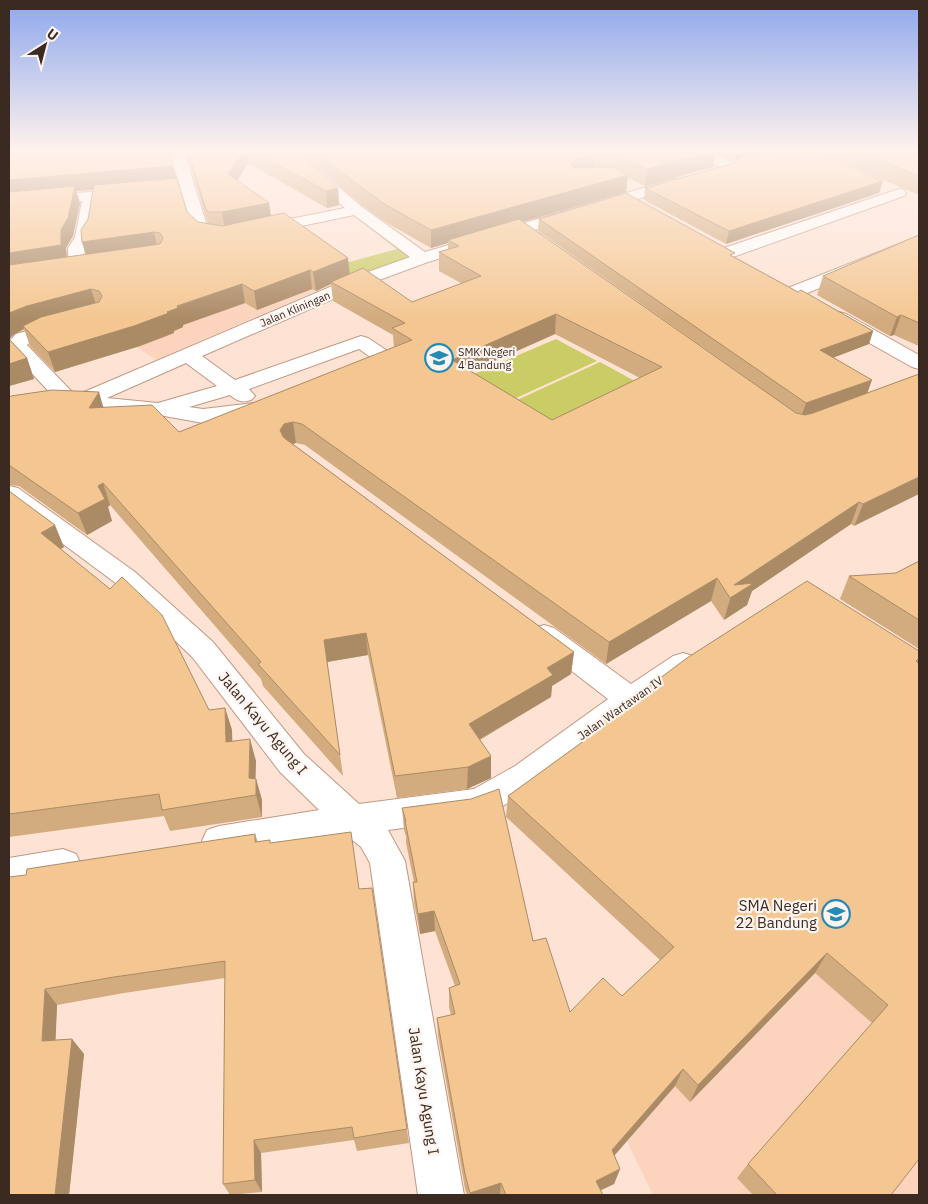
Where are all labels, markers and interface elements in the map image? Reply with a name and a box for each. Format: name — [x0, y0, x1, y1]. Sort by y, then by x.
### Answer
north arrow — [20, 20, 70, 70]
text: U — [43, 24, 62, 45]
street label: Jalan Kliningan — [258, 288, 332, 330]
school or university icon: SMK Negeri 4 Bandung — [424, 343, 454, 373]
place label: SMK Negeri 4 Bandung — [458, 345, 515, 372]
street label: Jalan Kayu Agung I — [214, 668, 312, 778]
street label: Jalan Wartawan IV — [574, 672, 666, 743]
place label: SMA Negeri 22 Bandung — [735, 896, 817, 932]
school or university icon: SMA Negeri 22 Bandung — [821, 899, 851, 929]
street label: Jalan Kayu Agung I — [405, 1026, 443, 1156]

